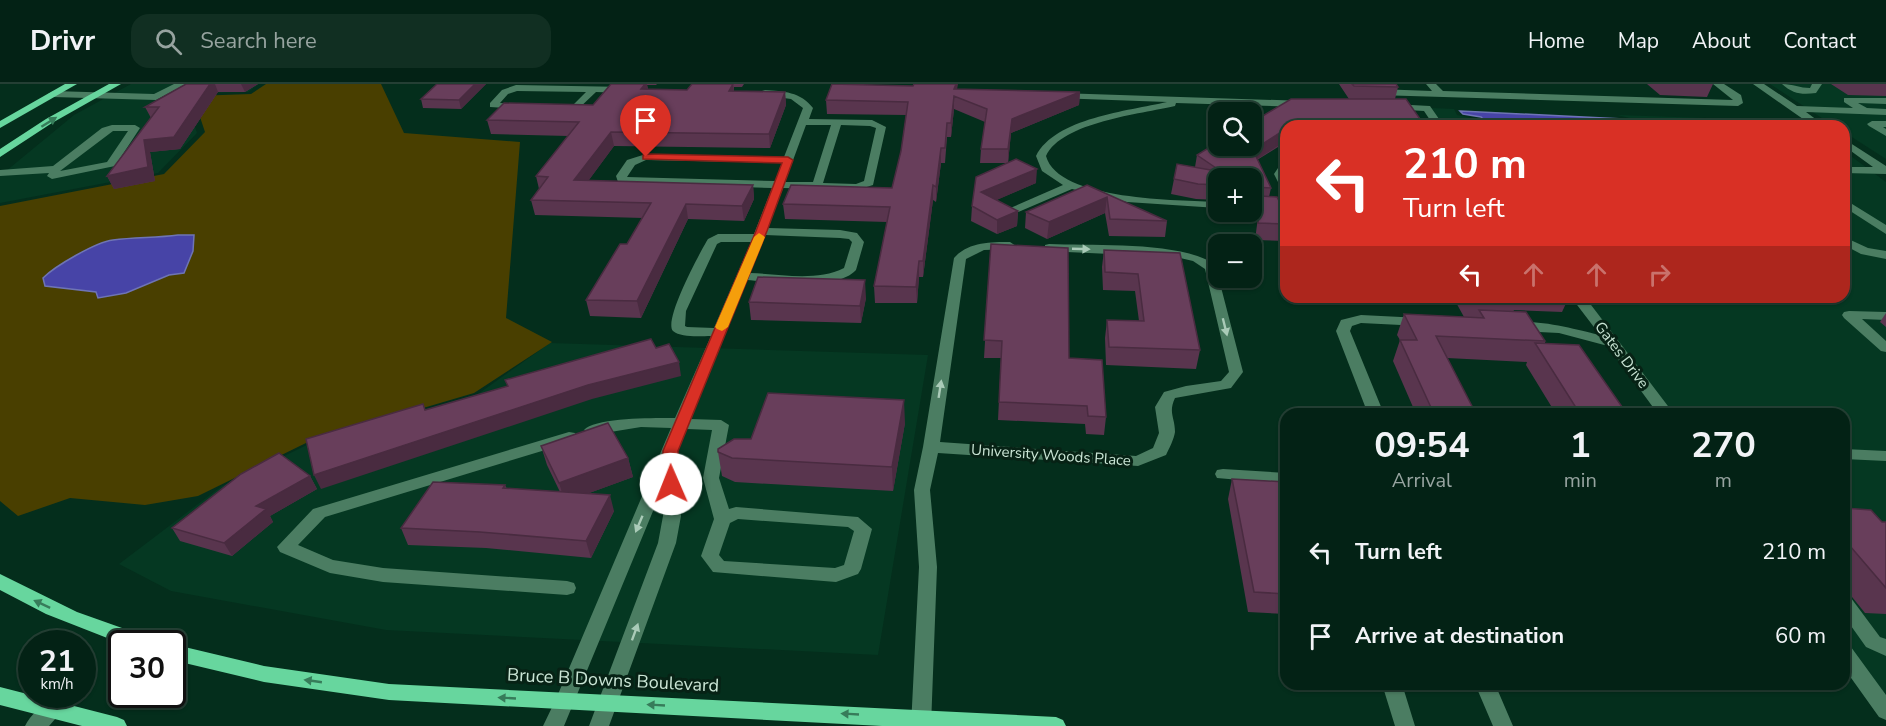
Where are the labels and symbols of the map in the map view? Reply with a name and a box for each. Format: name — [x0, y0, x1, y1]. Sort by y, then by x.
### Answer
pin — [620, 95, 671, 157]
one-way arrow — [41, 116, 57, 127]
one-way arrow — [1072, 244, 1091, 253]
one-way arrow — [1221, 318, 1231, 336]
street label: Gates Drive — [1590, 318, 1654, 392]
one-way arrow — [935, 380, 944, 399]
street label: University Woods Place — [970, 439, 1132, 471]
position arrow — [639, 452, 703, 516]
one-way arrow — [635, 516, 644, 533]
one-way arrow — [33, 600, 50, 609]
one-way arrow — [630, 623, 640, 641]
speed limit sign: 30 — [108, 630, 186, 708]
street label: Bruce B Downs Boulevard — [506, 662, 720, 698]
one-way arrow — [304, 677, 323, 686]
one-way arrow — [498, 693, 517, 702]
one-way arrow — [646, 700, 665, 709]
one-way arrow — [841, 710, 860, 719]

